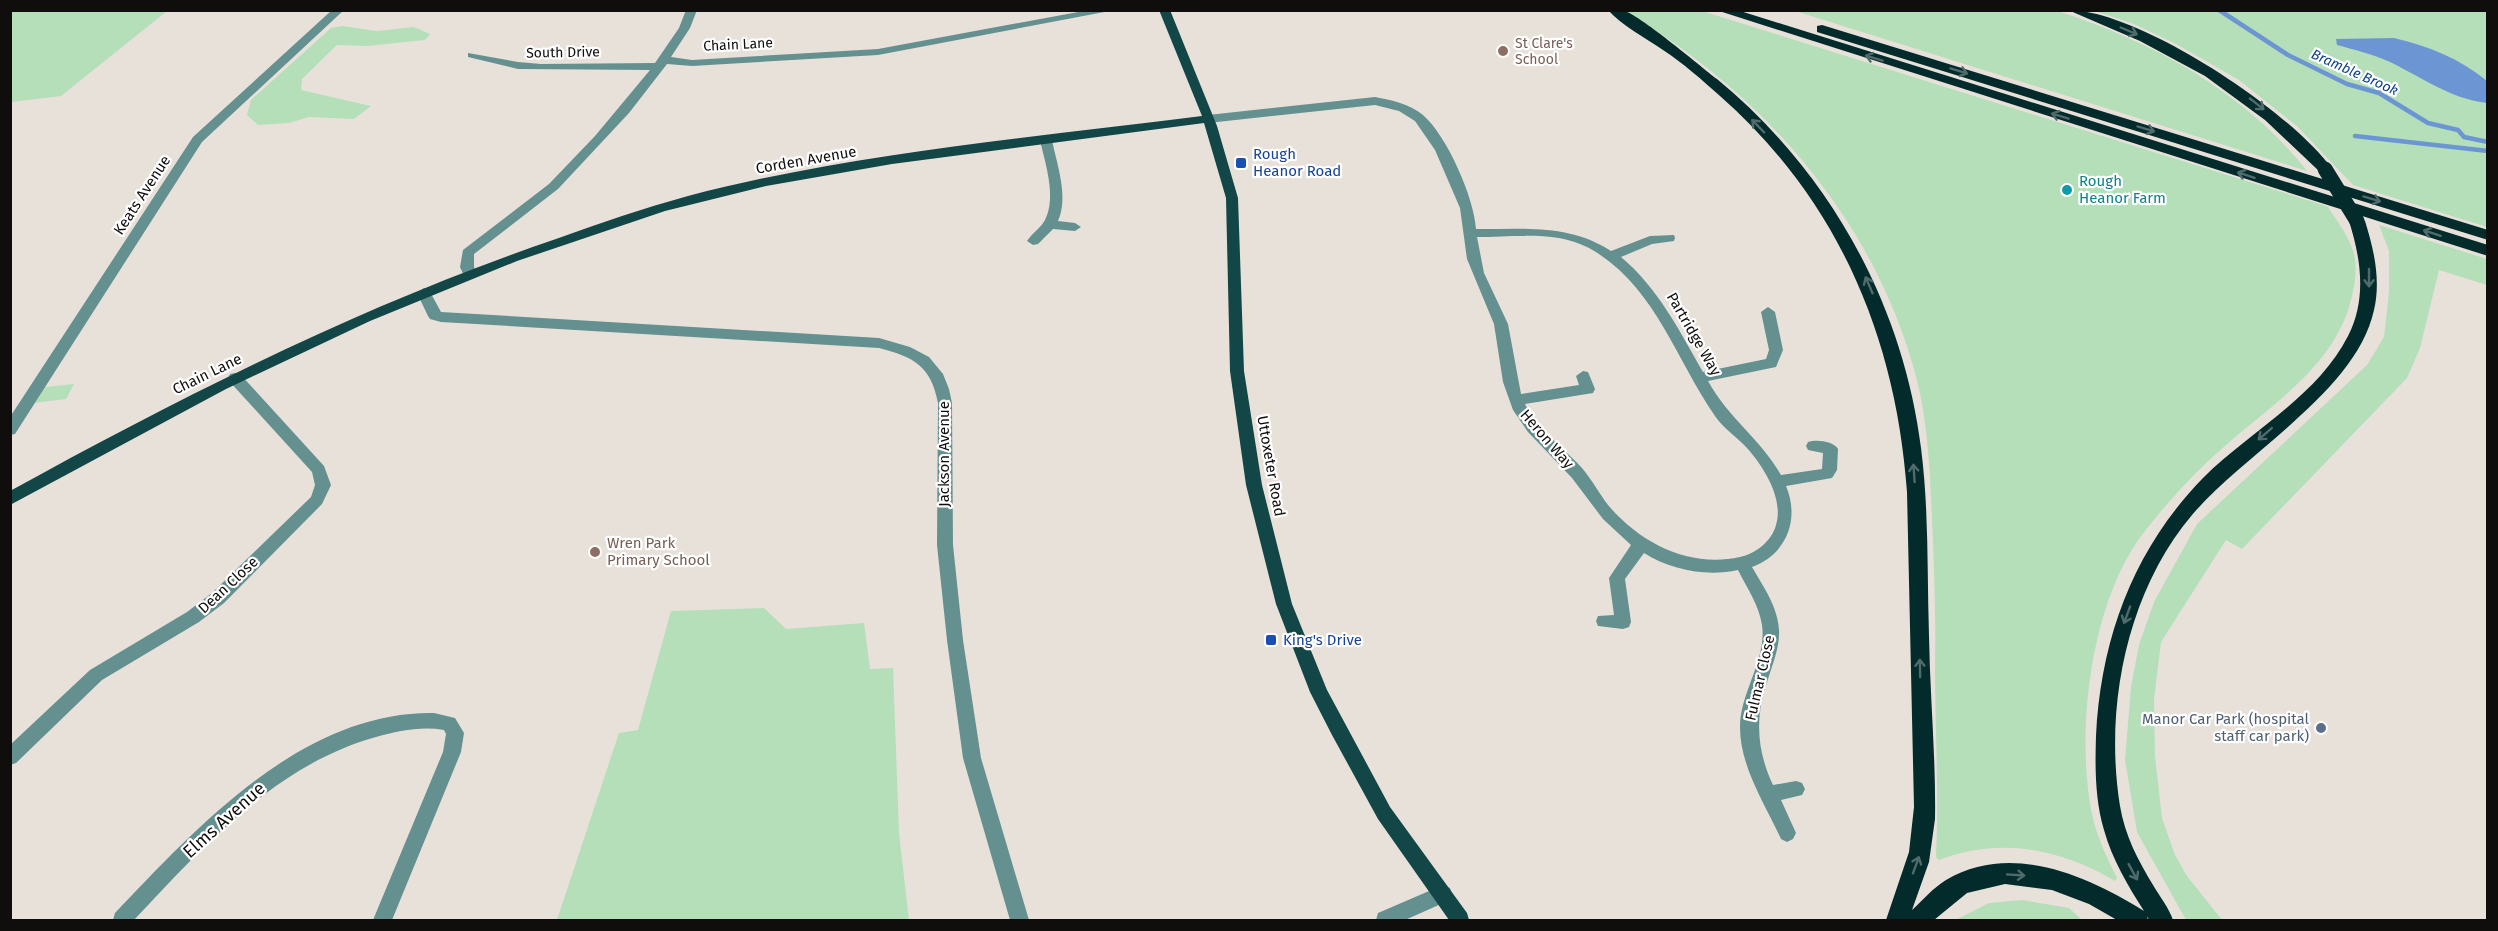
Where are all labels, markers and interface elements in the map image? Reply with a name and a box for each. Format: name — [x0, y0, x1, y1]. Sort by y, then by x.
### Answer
one-way arrow — [2119, 26, 2137, 37]
street label: Chain Lane — [703, 34, 773, 55]
place label: St Clare's School — [1515, 35, 1573, 68]
street label: South Drive — [526, 43, 600, 62]
marker: St Clare's School — [1496, 44, 1510, 58]
water label: Bramble Brook — [2309, 46, 2401, 99]
one-way arrow — [1865, 52, 1884, 63]
one-way arrow — [1949, 66, 1968, 77]
one-way arrow — [2248, 97, 2264, 110]
one-way arrow — [2051, 110, 2070, 121]
one-way arrow — [1750, 119, 1765, 134]
one-way arrow — [2136, 124, 2155, 135]
street label: Corden Avenue — [754, 142, 858, 178]
place label: Rough Heanor Road — [1253, 145, 1341, 180]
street label: Keats Avenue — [110, 152, 174, 238]
marker: Rough Heanor Road — [1234, 156, 1248, 170]
one-way arrow — [2237, 169, 2256, 180]
place label: Rough Heanor Farm — [2079, 172, 2166, 207]
marker: Rough Heanor Farm — [2060, 183, 2074, 197]
one-way arrow — [2362, 194, 2381, 205]
one-way arrow — [2423, 227, 2442, 238]
one-way arrow — [2363, 267, 2375, 287]
one-way arrow — [1863, 276, 1874, 294]
street label: Partridge Way — [1663, 289, 1725, 379]
street label: Chain Lane — [170, 350, 244, 398]
street label: Jackson Avenue — [935, 401, 953, 507]
street label: Heron Way — [1516, 406, 1578, 473]
street label: Uttoxeter Road — [1253, 414, 1289, 518]
one-way arrow — [2257, 427, 2273, 440]
one-way arrow — [1909, 464, 1920, 484]
place label: Wren Park Primary School — [607, 534, 710, 569]
marker: Wren Park Primary School — [588, 545, 602, 559]
street label: Dean Close — [194, 553, 262, 617]
one-way arrow — [2120, 605, 2131, 624]
place label: King's Drive — [1283, 631, 1362, 649]
marker: King's Drive — [1264, 633, 1278, 647]
street label: Fulmar Close — [1741, 633, 1779, 723]
one-way arrow — [1914, 658, 1926, 678]
place label: Manor Car Park (hospital staff car park) — [2142, 710, 2310, 745]
marker: Manor Car Park (hospital staff car park) — [2314, 721, 2328, 735]
street label: Elms Avenue — [178, 777, 270, 863]
one-way arrow — [1911, 856, 1922, 875]
one-way arrow — [2128, 863, 2140, 880]
one-way arrow — [2006, 869, 2026, 880]

